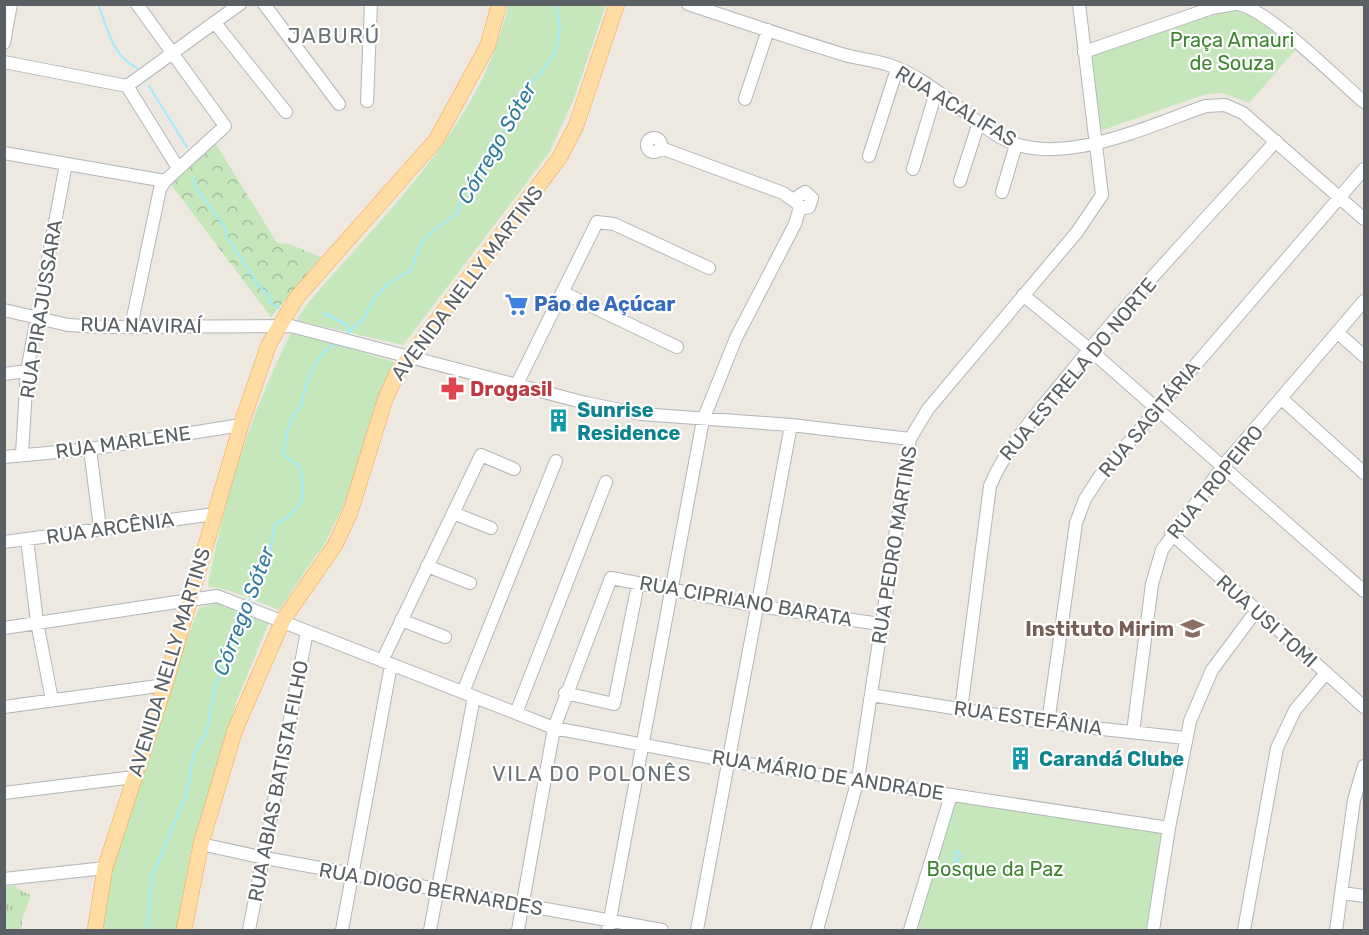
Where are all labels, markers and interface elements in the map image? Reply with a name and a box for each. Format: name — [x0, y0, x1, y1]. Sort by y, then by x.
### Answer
district label: JABURÚ — [287, 23, 381, 48]
park label: Praça Amauri de Souza — [1170, 28, 1294, 75]
street label: RUA ACALIFAS — [891, 60, 1021, 152]
water label: Córrego Sóter — [452, 77, 542, 208]
street label: AVENIDA NELLY MARTINS — [386, 181, 548, 385]
street label: RUA PIRAJUSSARA — [15, 218, 67, 400]
street label: RUA ESTRELA DO NORTE — [995, 273, 1161, 465]
supermarket icon: Pão de Açúcar — [503, 291, 529, 317]
place label: Pão de Açúcar — [534, 292, 675, 316]
street label: RUA NAVIRAÍ — [80, 312, 203, 338]
street label: RUA SAGITÁRIA — [1093, 356, 1205, 482]
pharmacy icon: Drogasil — [439, 376, 465, 402]
place label: Drogasil — [470, 377, 553, 401]
place label: Sunrise Residence — [577, 398, 681, 445]
building icon: Sunrise Residence — [546, 408, 572, 434]
street label: RUA TROPEIRO — [1162, 420, 1268, 544]
street label: RUA MARLENE — [54, 421, 192, 463]
street label: RUA PEDRO MARTINS — [866, 444, 922, 646]
street label: RUA ARCÊNIA — [45, 507, 175, 549]
water label: Córrego Sóter — [207, 542, 280, 679]
street label: AVENIDA NELLY MARTINS — [123, 545, 215, 779]
street label: RUA CIPRIANO BARATA — [638, 570, 854, 632]
street label: RUA USI TOMI — [1212, 570, 1322, 672]
school or university icon: Instituto Mirim — [1179, 616, 1205, 642]
place label: Instituto Mirim — [1025, 617, 1174, 641]
street label: RUA ABIAS BATISTA FILHO — [243, 658, 313, 904]
street label: RUA ESTEFÂNIA — [952, 696, 1104, 740]
street label: RUA MÁRIO DE ANDRADE — [710, 745, 946, 805]
building icon: Carandá Clube — [1008, 746, 1034, 772]
place label: Carandá Clube — [1039, 747, 1184, 771]
district label: VILA DO POLONÊS — [492, 761, 692, 786]
street label: RUA DIOGO BERNARDES — [317, 857, 545, 921]
park label: Bosque da Paz — [927, 857, 1063, 881]

